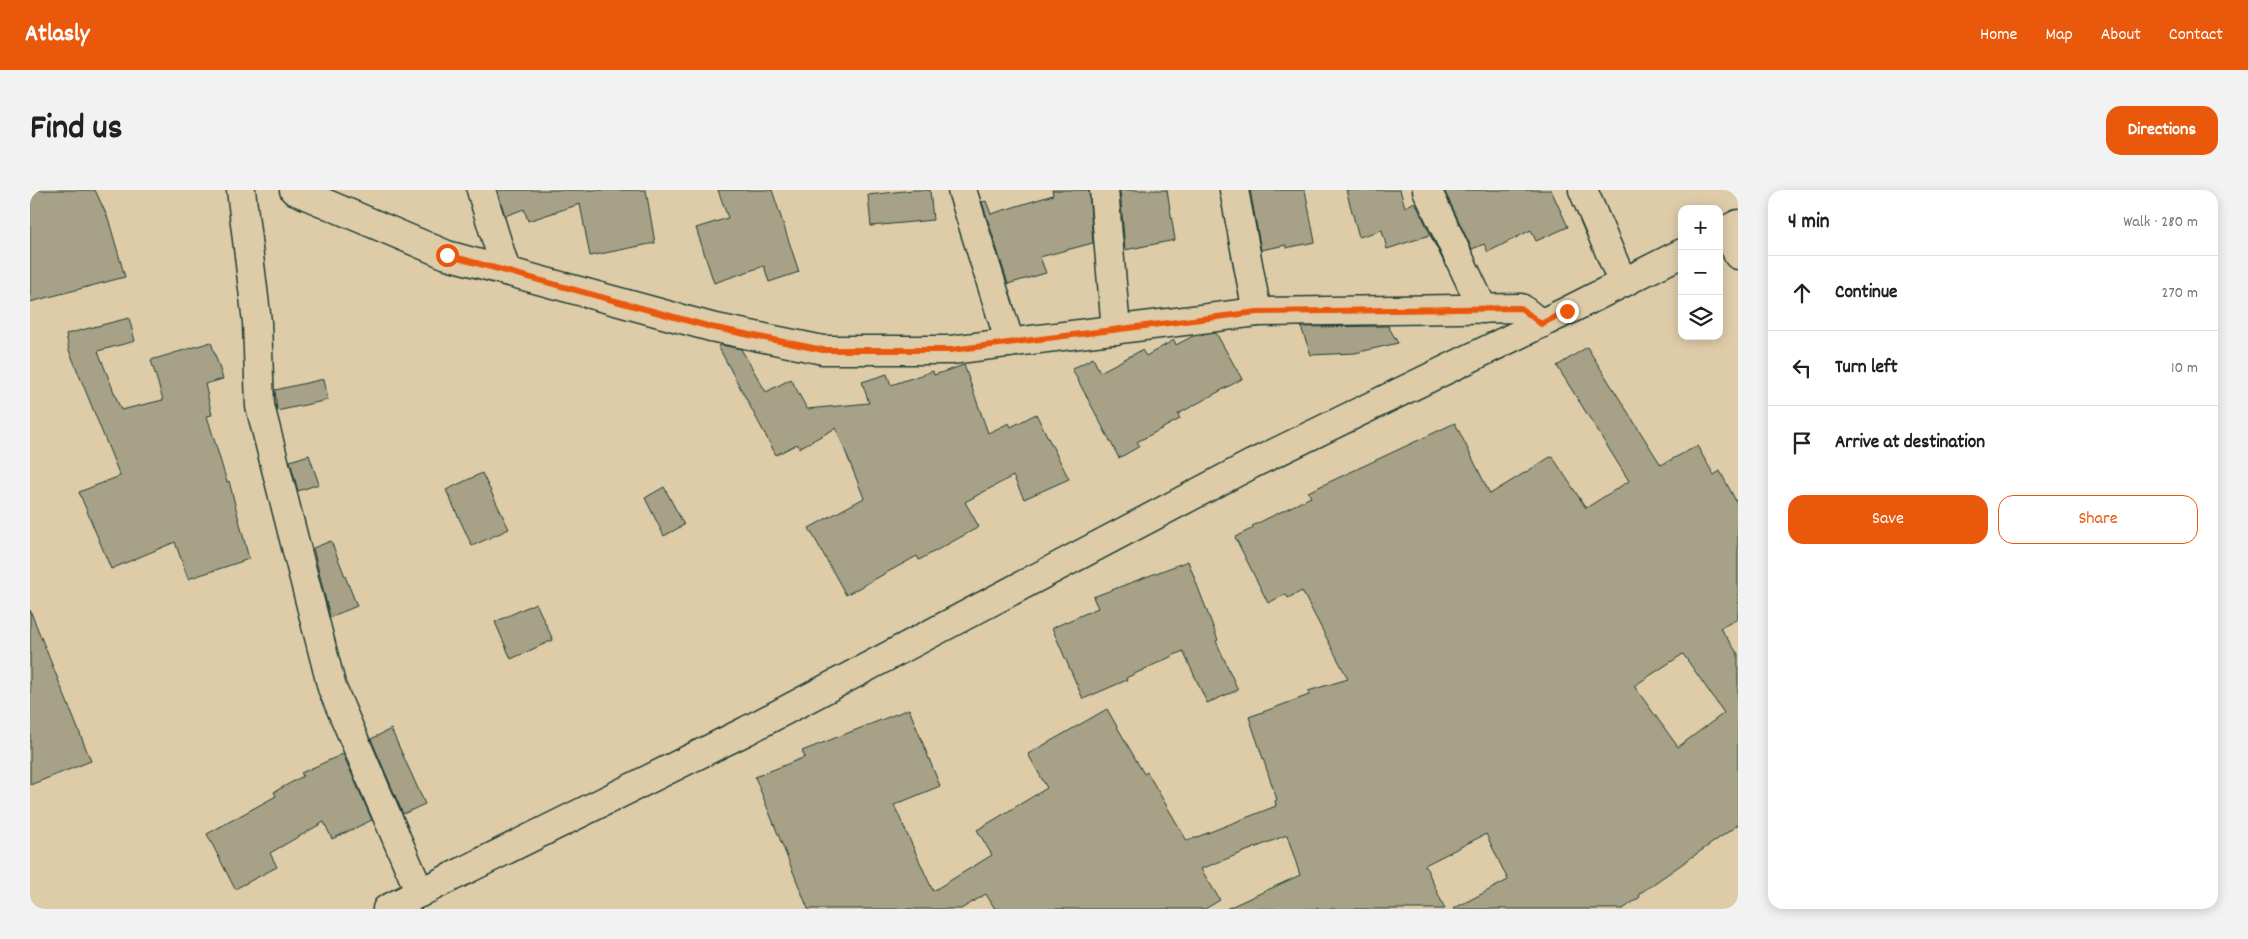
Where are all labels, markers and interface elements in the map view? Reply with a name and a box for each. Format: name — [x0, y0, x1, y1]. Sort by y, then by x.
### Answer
text: Atlasly — [25, 18, 89, 52]
text: Home — [1980, 23, 2017, 48]
text: Map — [2045, 23, 2073, 48]
text: About — [2101, 23, 2141, 48]
text: Contact — [2169, 23, 2223, 48]
text: Find us — [30, 105, 122, 155]
button: Directions — [2106, 106, 2218, 155]
map controls — [1678, 205, 1723, 340]
button: + — [1678, 205, 1723, 250]
text: 4 min — [1788, 208, 1830, 238]
text: Walk · 280 m — [2123, 211, 2198, 234]
route start — [436, 244, 459, 267]
button: − — [1678, 250, 1723, 295]
icon: ahead — [1788, 279, 1816, 307]
text: Continue — [1835, 280, 1897, 307]
text: 270 m — [2162, 282, 2198, 305]
button: layers — [1678, 295, 1723, 340]
route end — [1556, 300, 1579, 323]
icon: left — [1788, 354, 1816, 382]
text: Turn left — [1835, 355, 1898, 382]
text: 10 m — [2171, 357, 2198, 380]
icon: arrive — [1788, 429, 1816, 457]
text: Arrive at destination — [1835, 430, 1985, 457]
button: Save — [1788, 495, 1988, 544]
button: Share — [1998, 495, 2198, 544]

